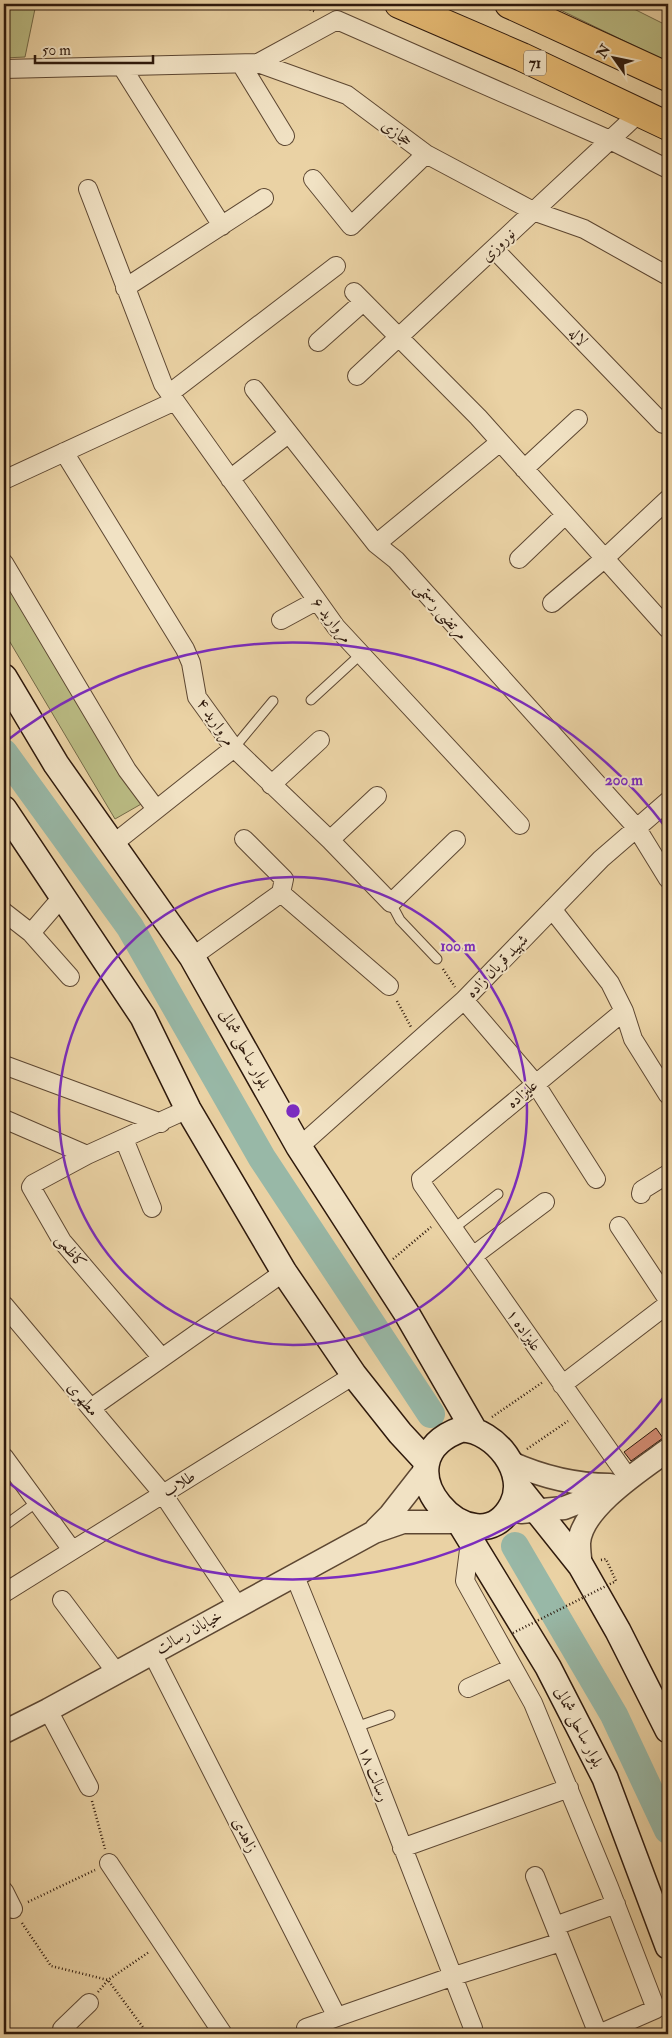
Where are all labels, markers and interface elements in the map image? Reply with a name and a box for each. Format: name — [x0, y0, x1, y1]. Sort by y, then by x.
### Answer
scale bar — [35, 32, 152, 64]
north arrow — [590, 32, 640, 82]
text: 50 m — [42, 41, 71, 60]
text: N — [592, 41, 614, 62]
road number: 71 — [524, 50, 546, 76]
street label: حجازی — [378, 115, 416, 151]
street label: نوروزی — [477, 224, 519, 266]
street label: لاله — [564, 323, 592, 351]
street label: مرتضی رستمی — [409, 578, 472, 645]
street label: مروارید ۶ — [307, 593, 357, 648]
street label: مروارید ۴ — [192, 694, 240, 750]
text: 200 m — [605, 771, 643, 790]
street label: شهید قربان زاده — [462, 930, 532, 1002]
text: 100 m — [440, 937, 476, 956]
street label: بلوار ساحلی شمالی — [214, 1006, 275, 1093]
street label: علیزاده — [502, 1075, 542, 1113]
centre of rings — [284, 1102, 302, 1120]
street label: کاظمی — [51, 1230, 91, 1273]
street label: علیزاده ۱ — [502, 1305, 546, 1355]
street label: مطهری — [63, 1378, 103, 1420]
street label: طلاب — [159, 1466, 199, 1502]
street label: خیابان رسالت — [152, 1605, 226, 1659]
street label: بلوار ساحلی شمالی — [549, 1683, 608, 1771]
street label: رسالت ۱۸ — [354, 1743, 394, 1805]
street label: زاهدی — [228, 1814, 262, 1856]

